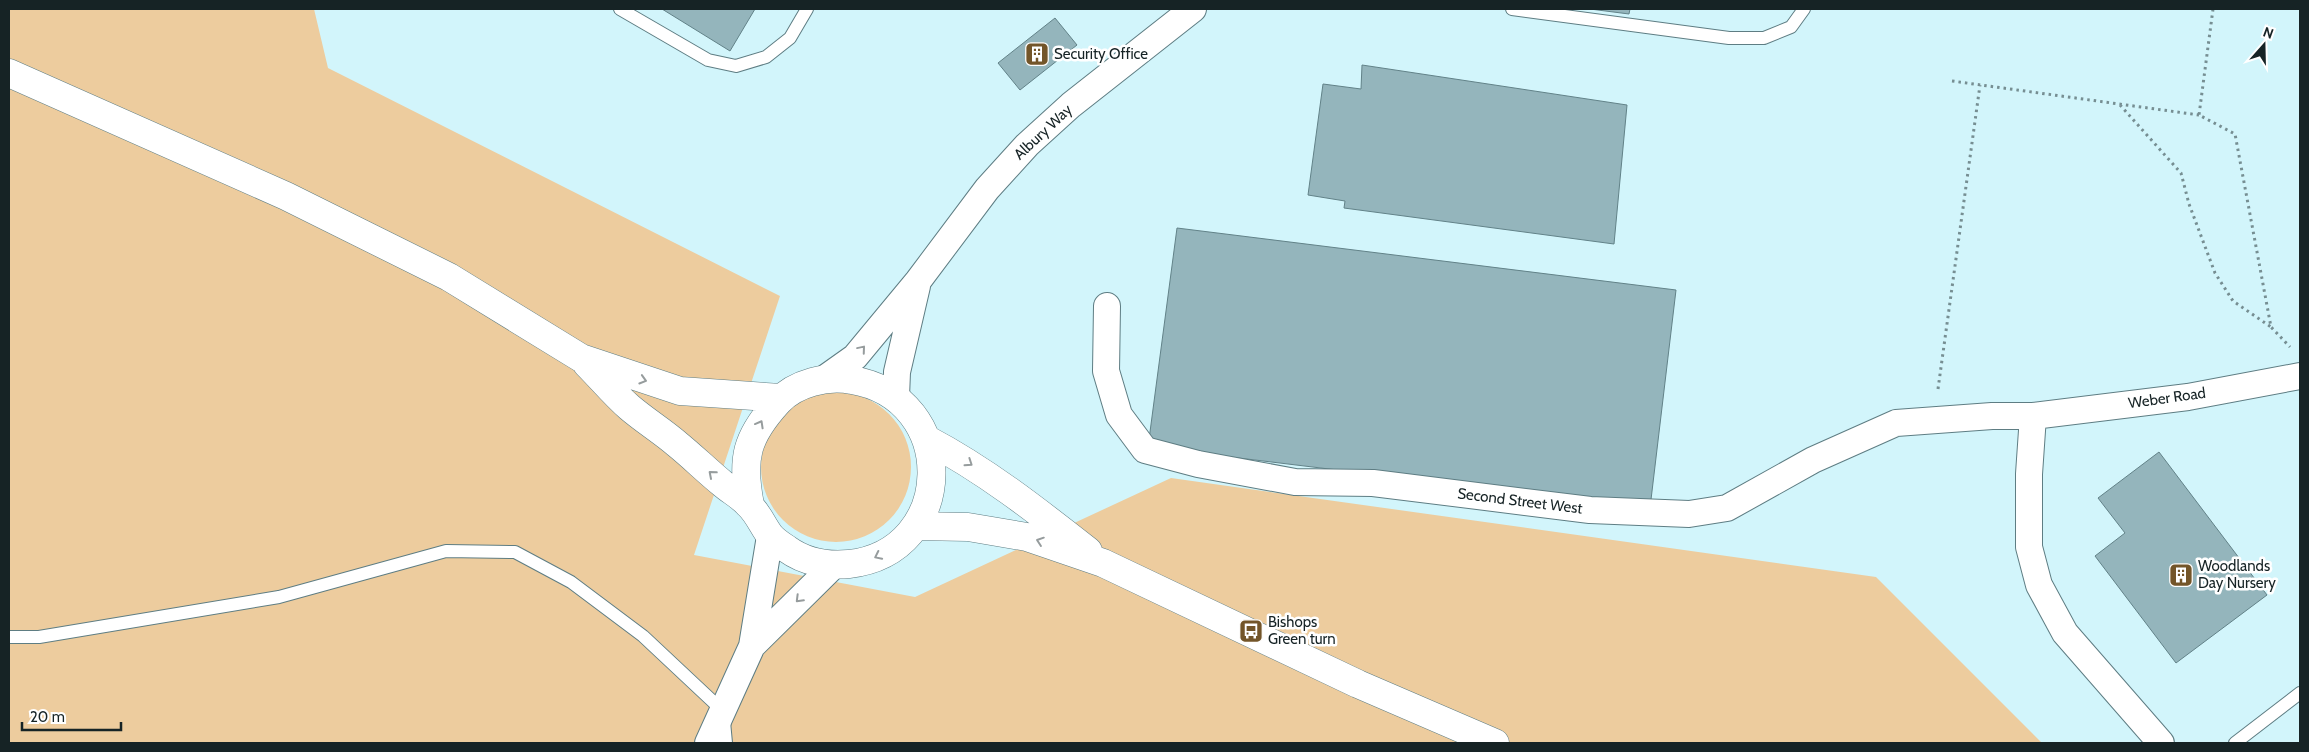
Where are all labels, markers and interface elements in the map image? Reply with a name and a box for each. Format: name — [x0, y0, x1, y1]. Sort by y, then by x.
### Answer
north arrow — [2239, 20, 2289, 70]
text: N — [2261, 23, 2276, 43]
building icon: Security Office — [1024, 41, 1050, 67]
place label: Security Office — [1054, 45, 1148, 63]
street label: Albury Way — [1010, 100, 1076, 163]
one-way arrow — [856, 345, 865, 354]
one-way arrow — [639, 374, 647, 384]
street label: Weber Road — [2127, 384, 2207, 412]
one-way arrow — [753, 421, 763, 430]
one-way arrow — [964, 456, 973, 466]
one-way arrow — [708, 471, 717, 480]
street label: Second Street West — [1456, 484, 1584, 518]
one-way arrow — [1036, 537, 1045, 547]
one-way arrow — [874, 550, 883, 560]
place label: Woodlands Day Nursery — [2198, 557, 2276, 592]
building icon: Woodlands Day Nursery — [2168, 562, 2194, 588]
one-way arrow — [796, 594, 805, 603]
place label: Bishops Green turn — [1268, 613, 1336, 648]
bus stop icon: Bishops Green turn — [1238, 618, 1264, 644]
scale bar — [22, 700, 121, 732]
text: 20 m — [30, 708, 65, 726]

